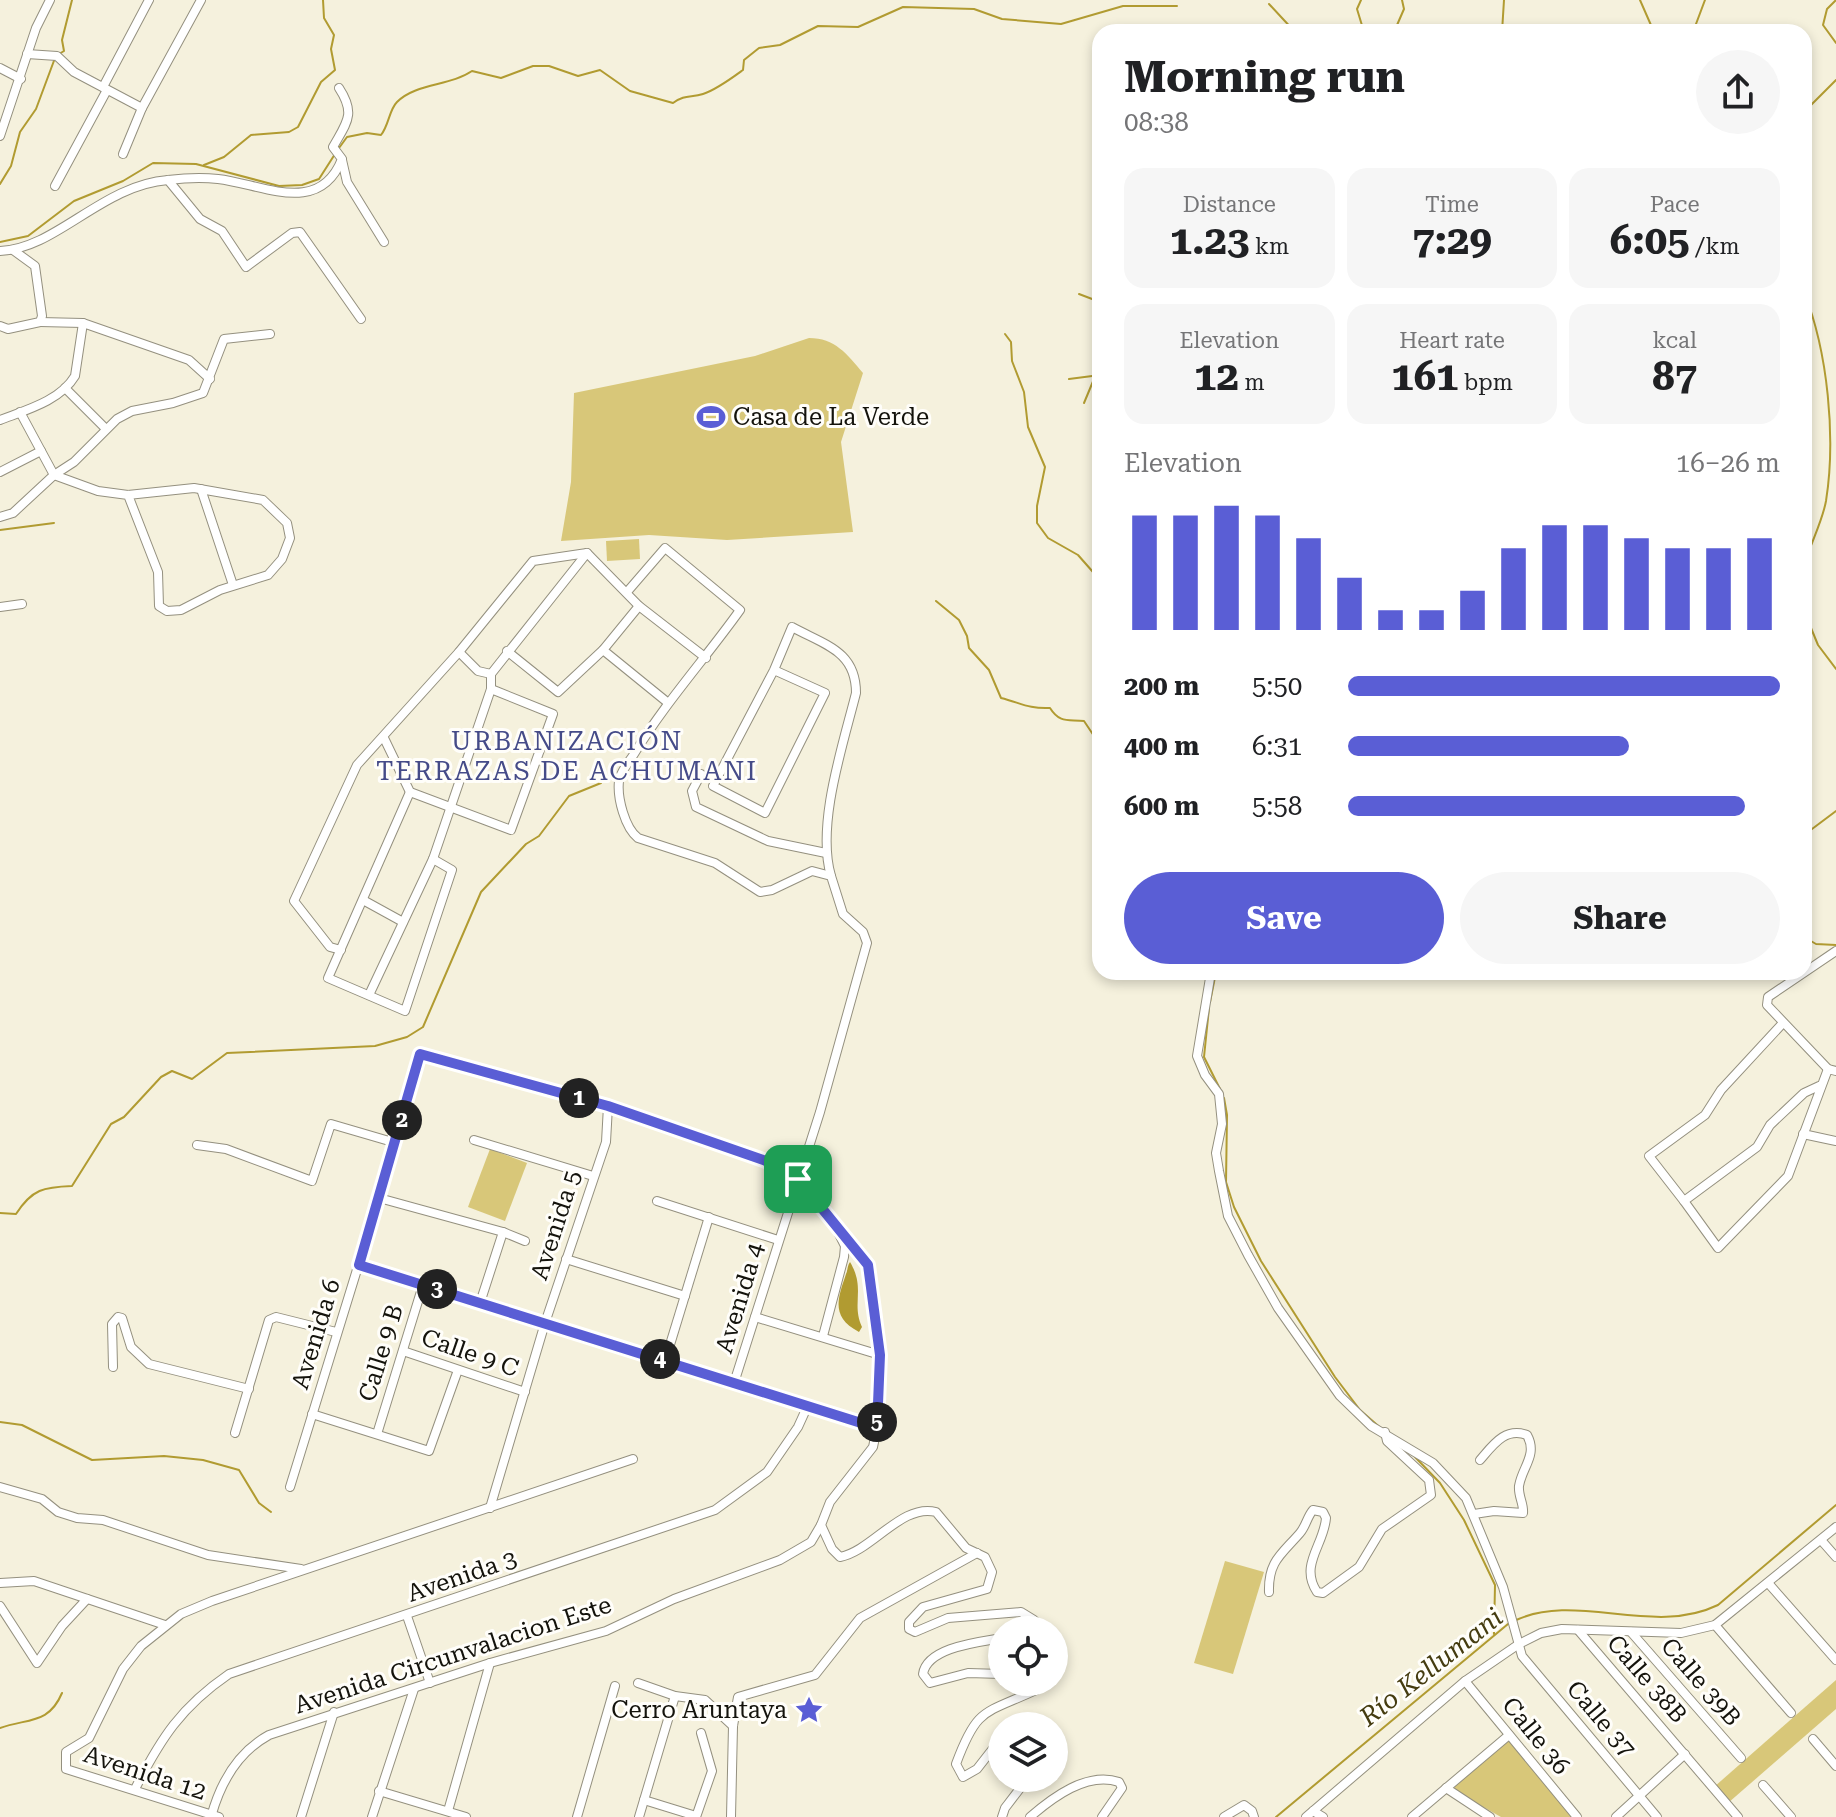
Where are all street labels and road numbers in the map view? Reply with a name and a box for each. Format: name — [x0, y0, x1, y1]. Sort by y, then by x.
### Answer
street label: Avenida 5 — [525, 1167, 587, 1283]
street label: Avenida 4 — [710, 1239, 770, 1356]
street label: Avenida 6 — [286, 1276, 346, 1392]
street label: Calle 9 B — [353, 1301, 409, 1405]
street label: Calle 9 C — [418, 1323, 522, 1383]
street label: Avenida 3 — [404, 1544, 520, 1608]
street label: Avenida Circunvalacion Este — [291, 1590, 615, 1720]
street label: Calle 38B — [1601, 1629, 1693, 1729]
street label: Calle 39B — [1655, 1632, 1747, 1732]
street label: Calle 37 — [1561, 1675, 1641, 1763]
street label: Calle 36 — [1496, 1692, 1576, 1780]
street label: Avenida 12 — [80, 1740, 210, 1806]

